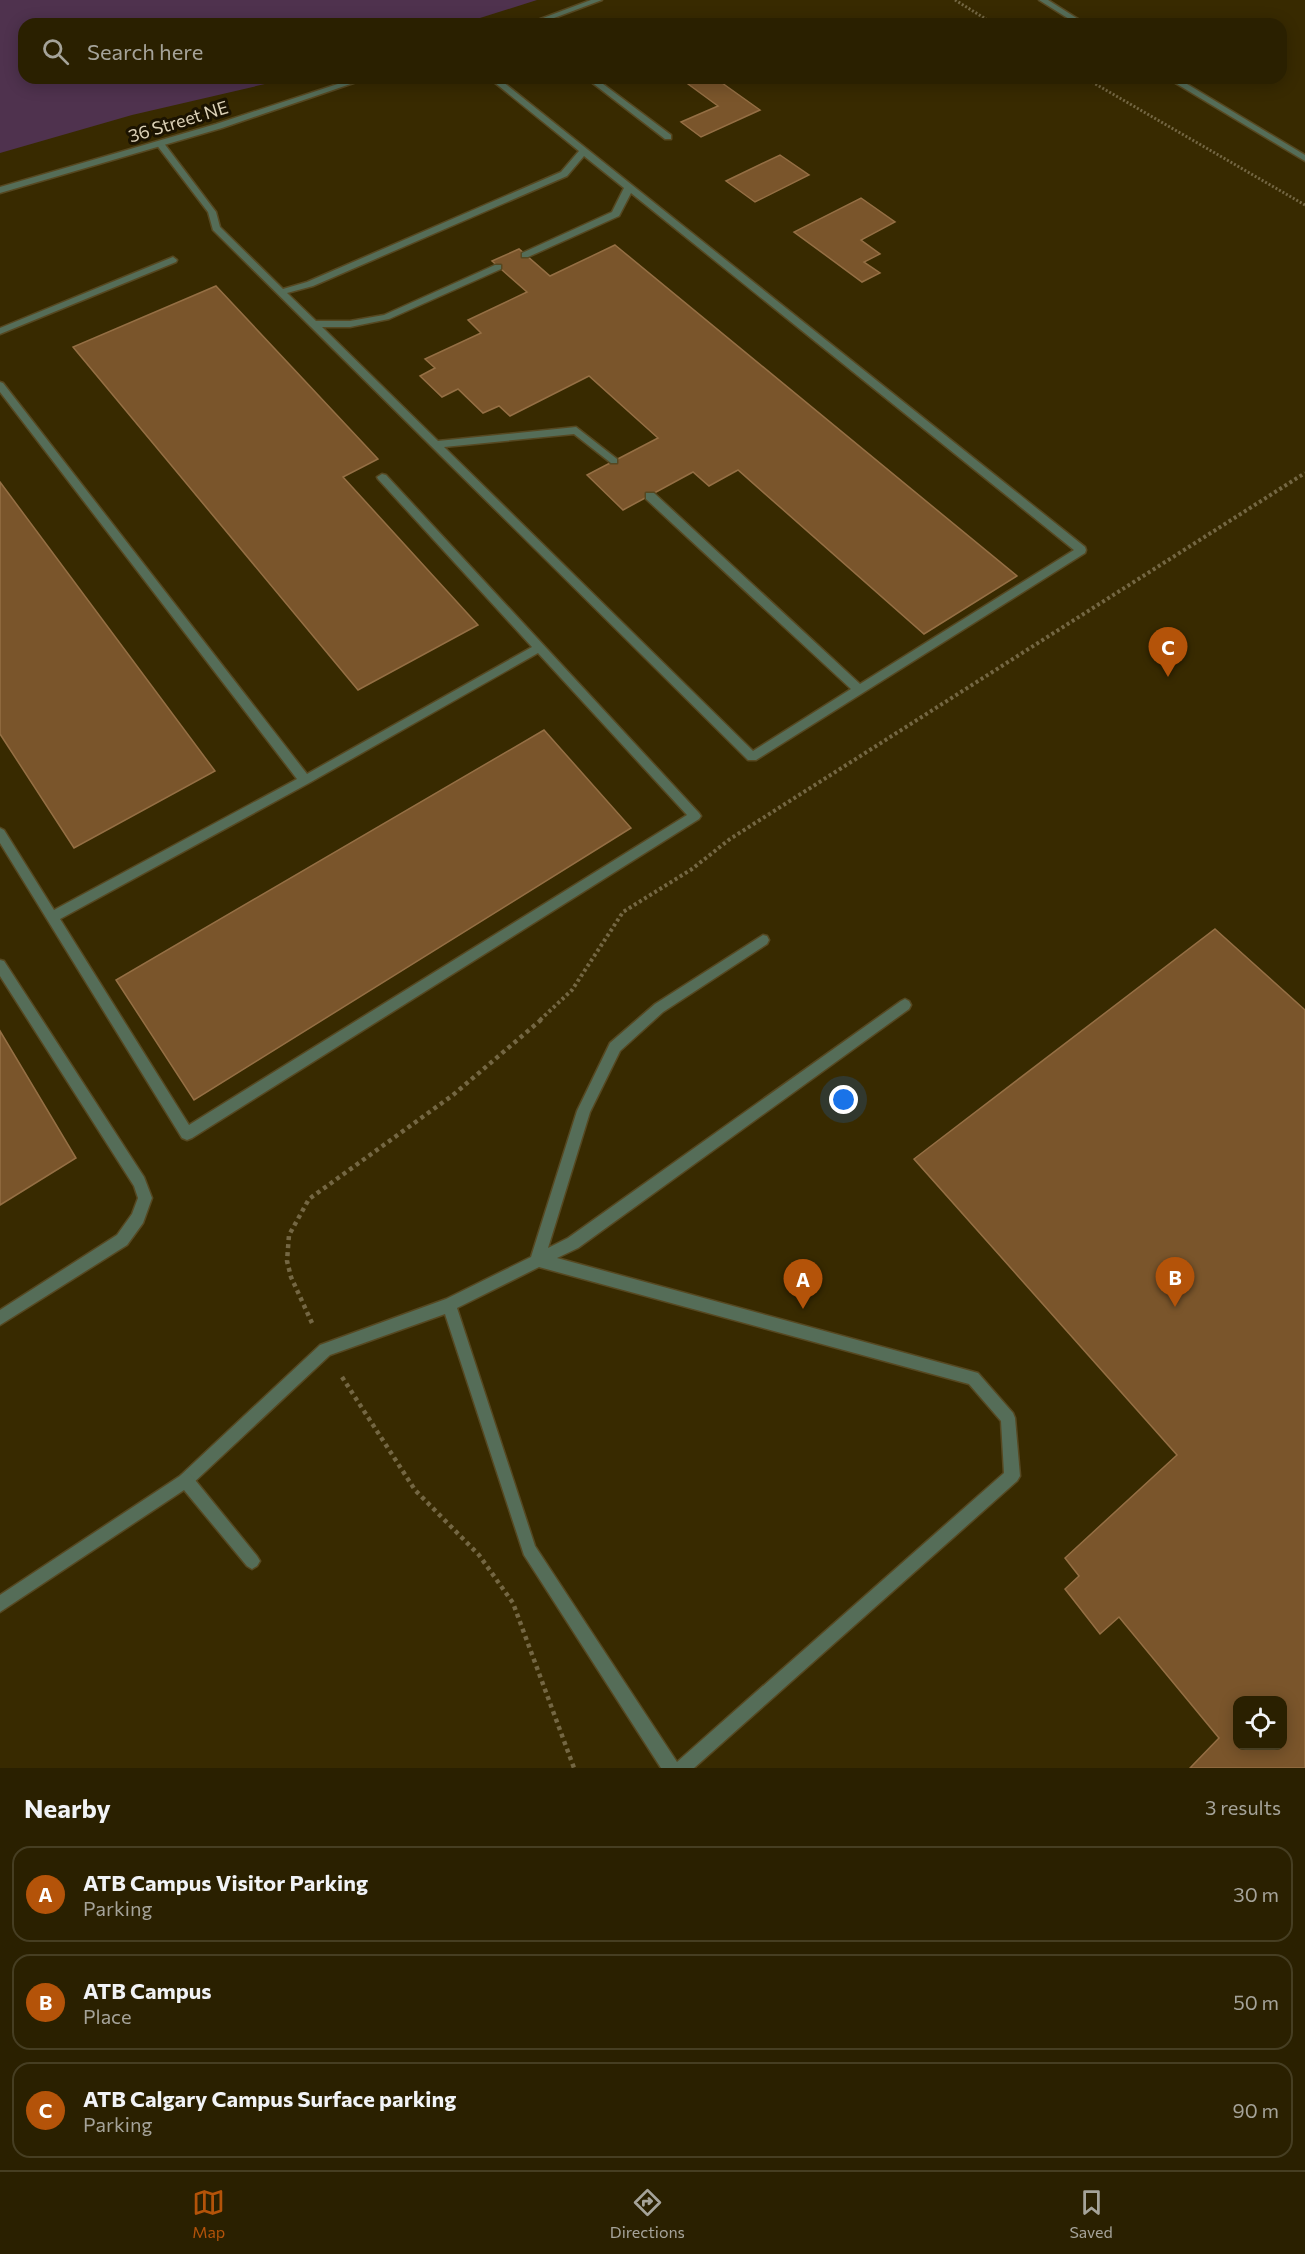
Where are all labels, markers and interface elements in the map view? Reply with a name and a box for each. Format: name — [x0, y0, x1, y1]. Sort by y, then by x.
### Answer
search box — [18, 18, 1287, 84]
icon: search — [39, 35, 72, 68]
text: Search here — [87, 38, 203, 65]
street label: 36 Street NE — [125, 95, 231, 147]
pin: C — [1148, 628, 1188, 677]
your location — [829, 1085, 858, 1114]
pin: B — [1156, 1258, 1194, 1307]
pin: A — [784, 1260, 822, 1309]
map controls — [1233, 1696, 1287, 1750]
button: locate — [1233, 1696, 1287, 1750]
text: Nearby — [24, 1792, 111, 1823]
text: 3 results — [1205, 1795, 1281, 1819]
text: ATB Campus Visitor Parking — [83, 1869, 368, 1896]
text: A — [38, 1882, 53, 1906]
text: 30 m — [1233, 1882, 1279, 1906]
text: Parking — [83, 1896, 152, 1920]
text: ATB Campus — [83, 1977, 212, 2004]
text: B — [39, 1990, 52, 2014]
text: 50 m — [1233, 1990, 1279, 2014]
text: Place — [83, 2004, 132, 2028]
text: ATB Calgary Campus Surface parking — [83, 2085, 456, 2112]
text: C — [39, 2098, 52, 2122]
text: 90 m — [1233, 2098, 1279, 2122]
text: Parking — [83, 2112, 152, 2136]
tab: Map — [192, 2186, 225, 2241]
tab: Directions — [610, 2186, 685, 2241]
tab: Saved — [1069, 2186, 1113, 2241]

